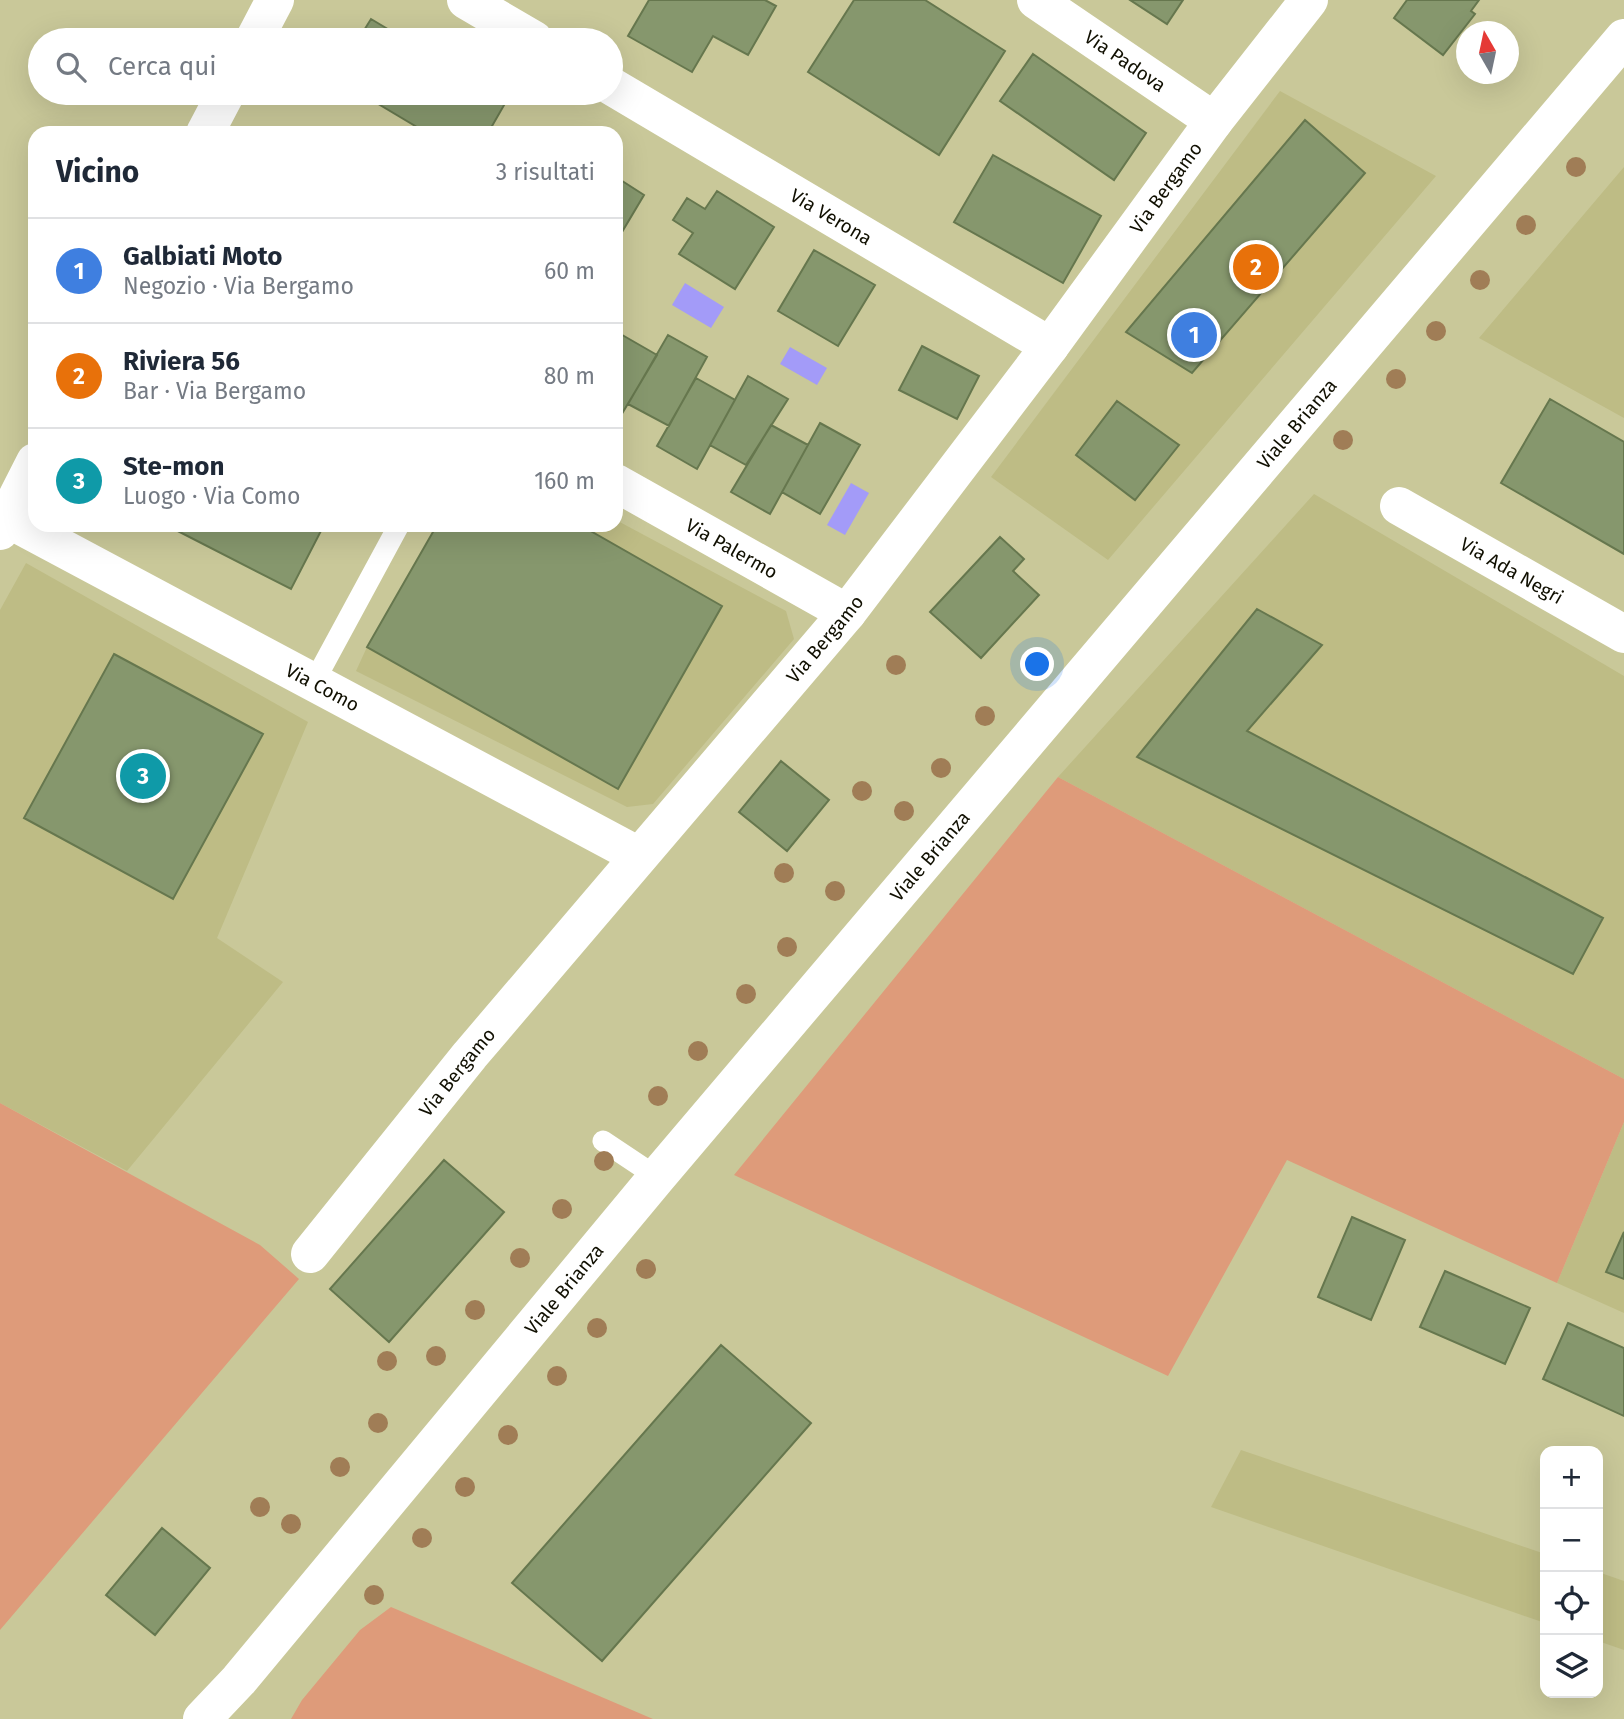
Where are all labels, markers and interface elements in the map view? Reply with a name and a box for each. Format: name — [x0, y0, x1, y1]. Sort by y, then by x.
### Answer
north arrow — [1456, 21, 1519, 84]
street label: Via Padova — [1080, 25, 1170, 96]
search box — [28, 28, 623, 105]
icon: search — [52, 48, 90, 86]
text: Cerca qui — [108, 51, 217, 82]
street label: Via Bergamo — [1125, 137, 1207, 238]
text: Vicino — [56, 154, 139, 190]
text: 3 risultati — [496, 158, 595, 186]
street label: Via Verona — [786, 183, 876, 250]
text: Galbiati Moto — [123, 241, 282, 272]
pin: 2 — [1233, 241, 1279, 293]
text: 1 — [74, 257, 84, 285]
text: 60 m — [544, 257, 595, 285]
text: Negozio · Via Bergamo — [123, 272, 354, 300]
pin: 1 — [1171, 309, 1217, 361]
text: Riviera 56 — [123, 346, 240, 377]
text: 2 — [73, 362, 85, 390]
text: 80 m — [544, 362, 595, 390]
street label: Viale Brianza — [1252, 374, 1341, 473]
text: Bar · Via Bergamo — [123, 377, 306, 405]
text: Ste-mon — [123, 451, 225, 482]
text: 3 — [73, 467, 85, 495]
text: 160 m — [534, 467, 595, 495]
text: Luogo · Via Como — [123, 482, 301, 510]
street label: Via Palermo — [682, 513, 782, 583]
street label: Via Ada Negri — [1456, 532, 1568, 609]
street label: Via Bergamo — [781, 591, 868, 687]
your location — [1020, 647, 1054, 681]
street label: Via Como — [282, 658, 363, 716]
pin: 3 — [120, 750, 166, 802]
street label: Viale Brianza — [885, 806, 974, 906]
street label: Via Bergamo — [414, 1023, 500, 1121]
street label: Viale Brianza — [519, 1239, 608, 1339]
map controls — [1540, 1446, 1603, 1698]
button: + — [1540, 1446, 1603, 1509]
button: − — [1540, 1509, 1603, 1572]
button: locate — [1540, 1572, 1603, 1635]
button: layers — [1540, 1635, 1603, 1698]

